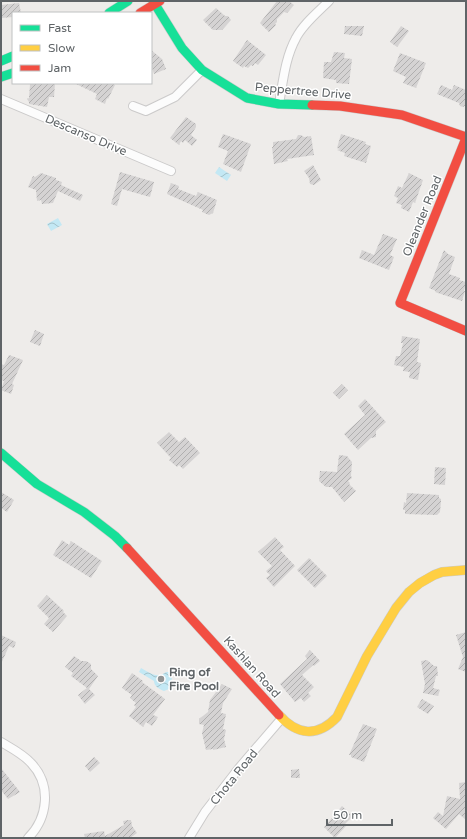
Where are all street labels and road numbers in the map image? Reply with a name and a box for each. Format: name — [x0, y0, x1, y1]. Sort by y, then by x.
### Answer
street label: Peppertree Drive — [254, 80, 352, 102]
street label: Descanso Drive — [43, 111, 129, 159]
street label: Oleander Road — [399, 174, 445, 258]
street label: Kashlan Road — [221, 633, 283, 701]
street label: Chota Road — [207, 746, 261, 808]

